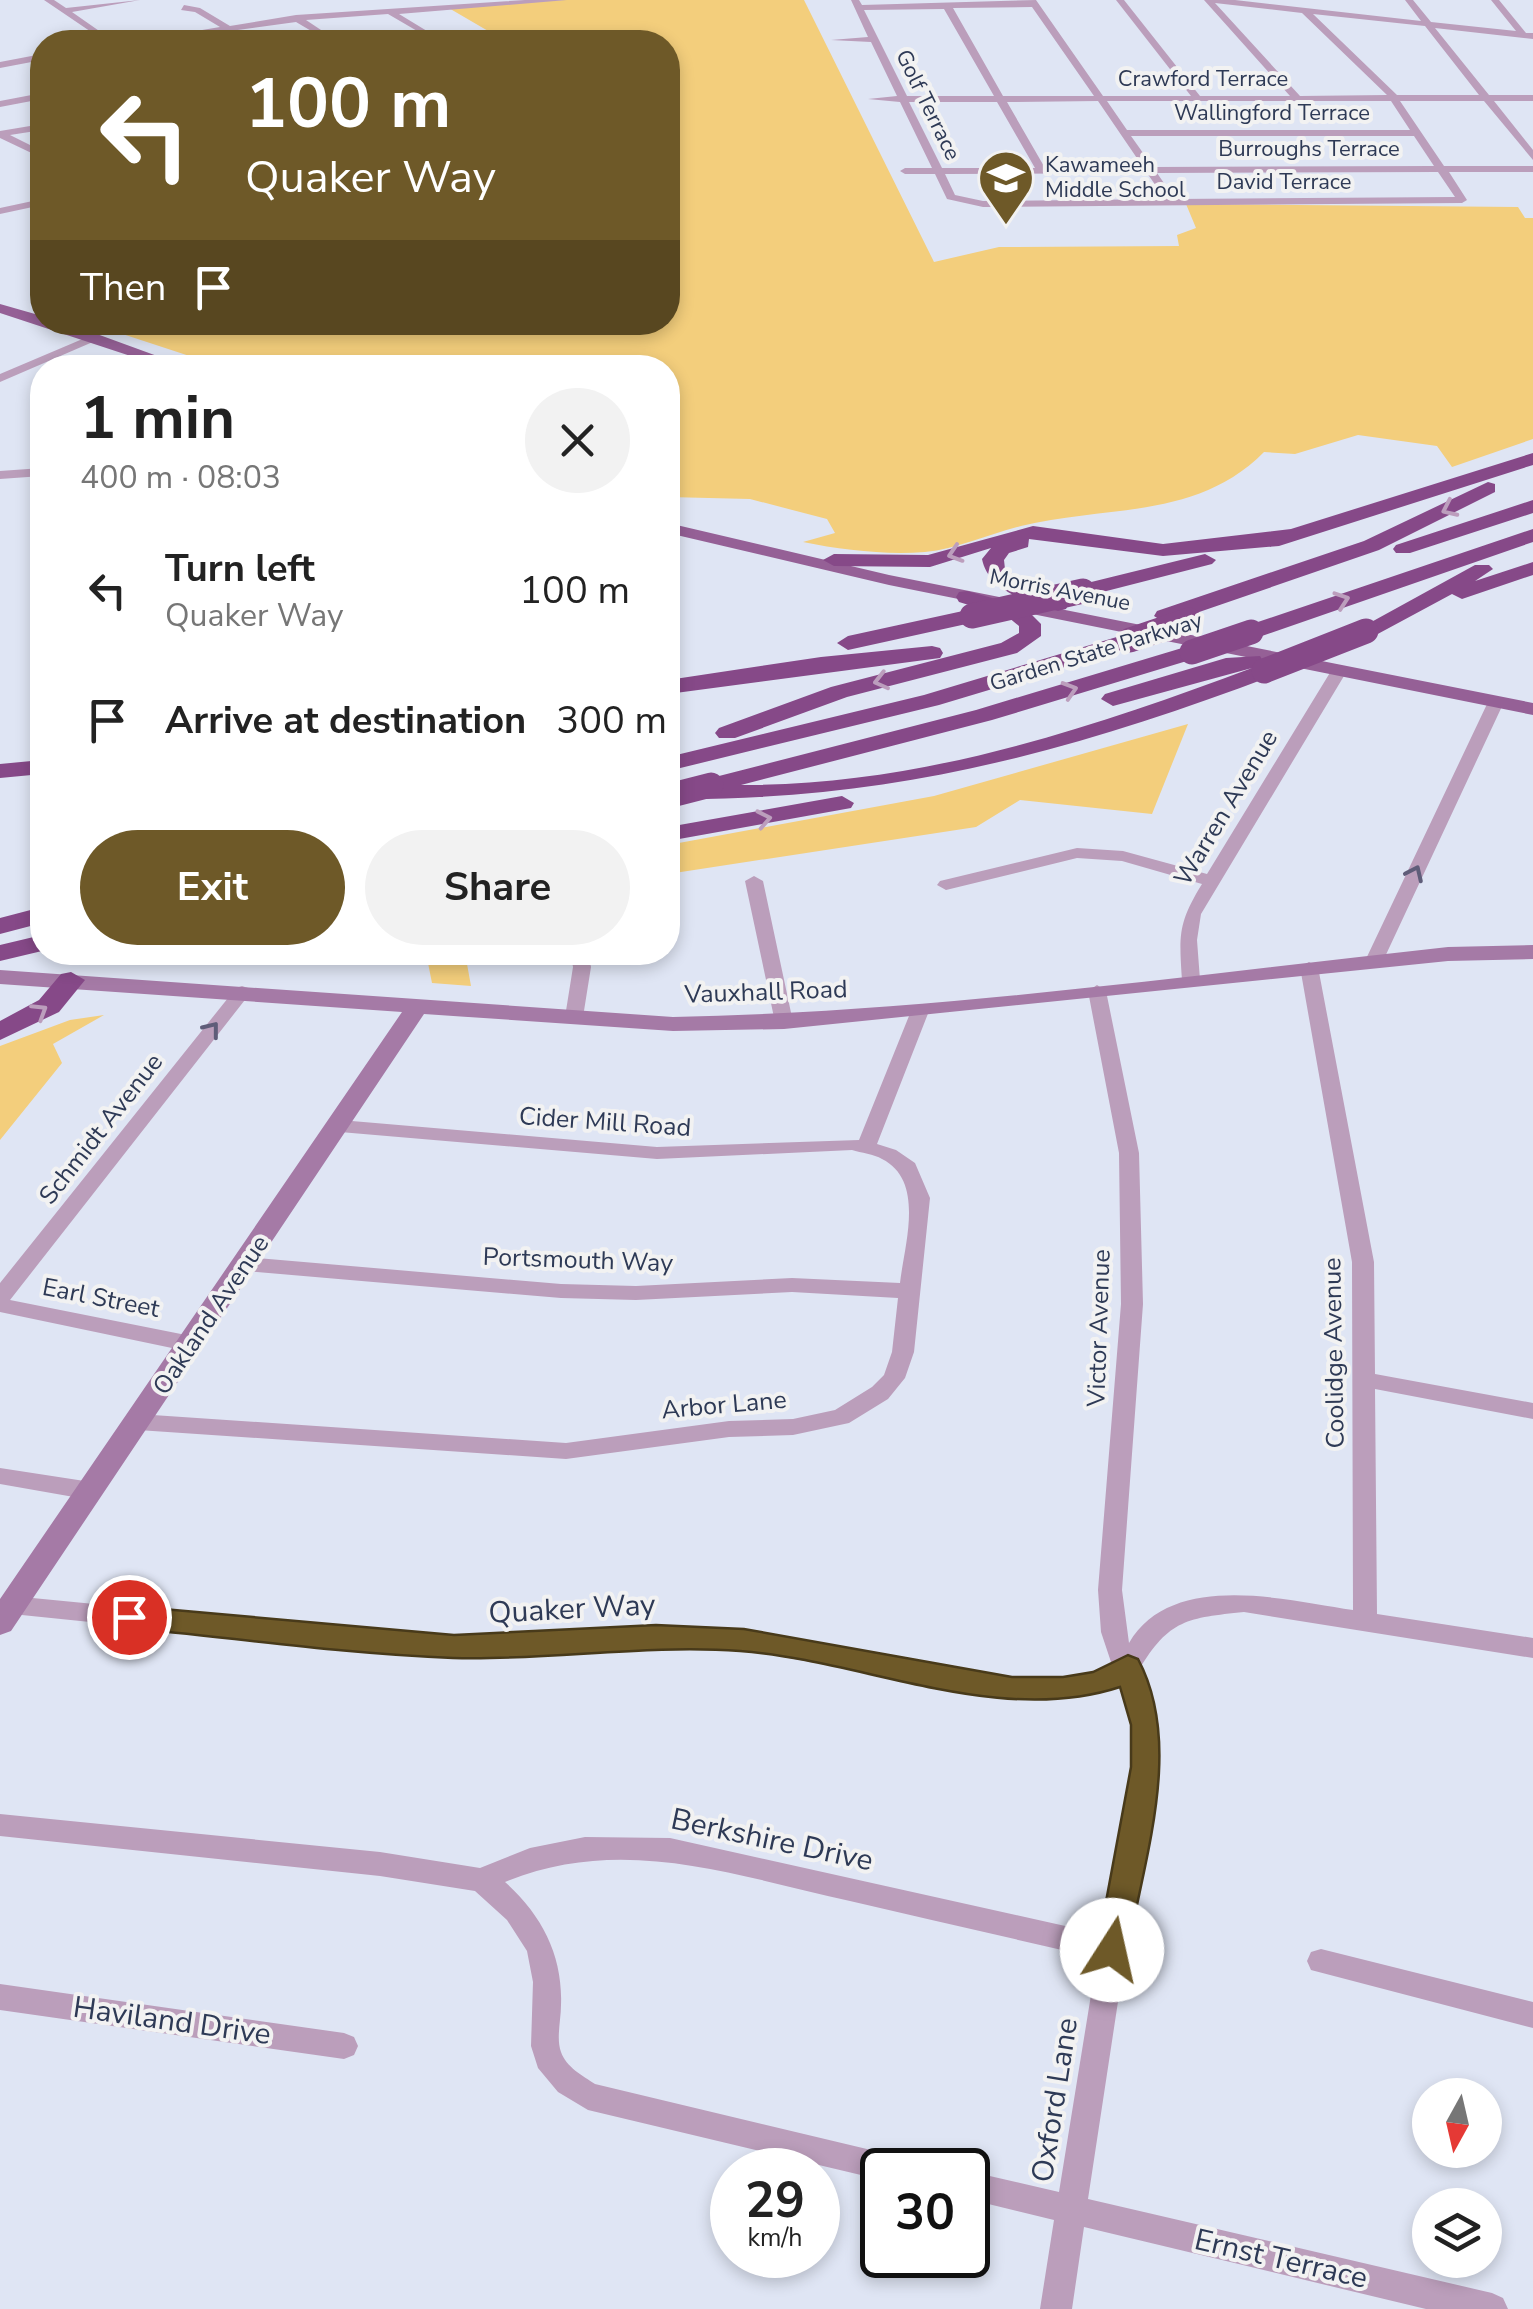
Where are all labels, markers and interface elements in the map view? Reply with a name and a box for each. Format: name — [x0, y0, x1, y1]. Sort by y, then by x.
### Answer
street label: Golf Terrace — [888, 45, 968, 165]
text: 100 m — [245, 56, 451, 152]
street label: Crawford Terrace — [1118, 64, 1288, 94]
icon: left — [80, 70, 210, 200]
street label: Wallingford Terrace — [1174, 98, 1370, 128]
street label: Burroughs Terrace — [1218, 134, 1400, 164]
text: Quaker Way — [245, 147, 496, 208]
school or university icon: Kawameeh Middle School — [976, 148, 1036, 227]
place label: Kawameeh Middle School — [1045, 150, 1186, 205]
street label: David Terrace — [1216, 167, 1352, 197]
icon: arrive — [186, 260, 241, 315]
text: Then — [80, 262, 166, 313]
text: 1 min — [80, 377, 235, 459]
button: close — [525, 388, 630, 493]
text: 400 m · 08:03 — [80, 456, 281, 499]
one-way arrow — [1441, 497, 1459, 517]
text: Turn left — [165, 543, 315, 594]
one-way arrow — [948, 543, 965, 563]
street label: Morris Avenue — [987, 562, 1133, 618]
icon: left — [80, 563, 135, 618]
text: 100 m — [519, 565, 630, 616]
one-way arrow — [1333, 591, 1350, 611]
text: Quaker Way — [165, 594, 343, 637]
street label: Garden State Parkway — [986, 605, 1207, 699]
one-way arrow — [873, 669, 890, 690]
one-way arrow — [1061, 681, 1078, 702]
icon: arrive — [80, 693, 135, 748]
text: Arrive at destination — [165, 695, 526, 746]
text: 300 m — [556, 695, 667, 746]
street label: Warren Avenue — [1166, 724, 1286, 892]
one-way arrow — [755, 809, 772, 830]
button: Exit — [80, 830, 345, 945]
button: Share — [365, 830, 630, 945]
one-way arrow — [1403, 865, 1423, 883]
street label: Vauxhall Road — [683, 972, 848, 1012]
one-way arrow — [29, 1005, 47, 1024]
one-way arrow — [200, 1022, 218, 1040]
street label: Schmidt Avenue — [31, 1046, 171, 1212]
street label: Cider Mill Road — [518, 1099, 692, 1145]
street label: Oakland Avenue — [145, 1228, 277, 1402]
street label: Portsmouth Way — [482, 1240, 674, 1280]
street label: Victor Avenue — [1079, 1249, 1119, 1408]
street label: Coolidge Avenue — [1315, 1257, 1353, 1449]
street label: Earl Street — [40, 1270, 163, 1326]
street label: Arbor Lane — [660, 1383, 788, 1427]
pin — [87, 1575, 172, 1660]
street label: Quaker Way — [487, 1584, 657, 1634]
icon: arrive — [102, 1590, 157, 1645]
street label: Berkshire Drive — [667, 1799, 877, 1881]
position arrow — [1060, 1898, 1164, 2002]
street label: Haviland Drive — [71, 1987, 273, 2055]
street label: Oxford Lane — [1022, 2015, 1088, 2185]
north arrow — [1412, 2078, 1502, 2168]
map controls — [1412, 2078, 1502, 2278]
speed limit sign: 30 — [860, 2148, 990, 2278]
text: 29 — [745, 2166, 805, 2235]
button: layers — [1412, 2188, 1502, 2278]
street label: Ernst Terrace — [1191, 2219, 1371, 2299]
text: km/h — [747, 2221, 803, 2255]

